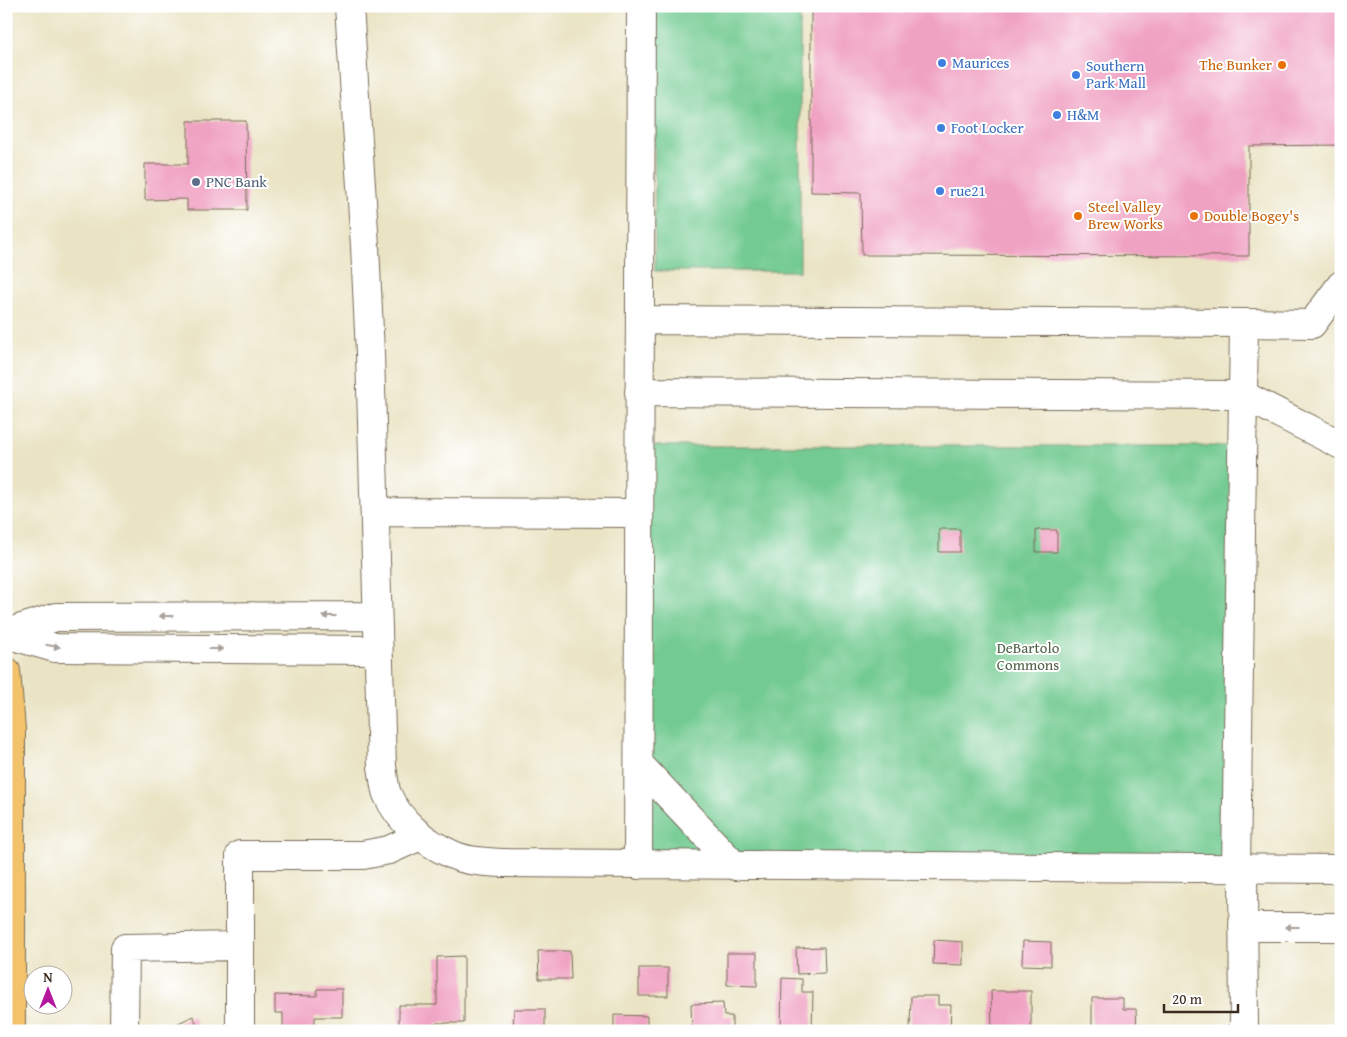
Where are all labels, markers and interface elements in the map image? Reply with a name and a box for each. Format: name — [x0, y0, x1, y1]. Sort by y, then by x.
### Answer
place label: Maurices — [952, 52, 1010, 73]
place label: The Bunker — [1199, 54, 1272, 75]
place label: Southern Park Mall — [1086, 55, 1146, 93]
marker: Maurices — [936, 57, 948, 69]
marker: The Bunker — [1276, 59, 1288, 71]
marker: Southern Park Mall — [1070, 69, 1082, 81]
place label: H&M — [1067, 104, 1099, 125]
marker: H&M — [1051, 109, 1063, 121]
place label: Foot Locker — [951, 117, 1024, 138]
marker: Foot Locker — [935, 122, 947, 134]
place label: PNC Bank — [206, 171, 267, 192]
marker: PNC Bank — [190, 176, 202, 188]
place label: rue21 — [950, 180, 986, 201]
marker: rue21 — [934, 185, 946, 197]
place label: Steel Valley Brew Works — [1088, 196, 1163, 234]
place label: Double Bogey's — [1204, 205, 1299, 226]
marker: Steel Valley Brew Works — [1072, 210, 1084, 222]
marker: Double Bogey's — [1188, 210, 1200, 222]
one-way arrow — [158, 612, 174, 620]
one-way arrow — [320, 612, 336, 620]
park label: DeBartolo Commons — [997, 637, 1060, 675]
one-way arrow — [46, 643, 62, 651]
one-way arrow — [208, 645, 224, 653]
one-way arrow — [1284, 923, 1300, 931]
north arrow — [22, 964, 72, 1014]
text: N — [43, 967, 53, 987]
scale bar — [1164, 982, 1238, 1014]
text: 20 m — [1172, 988, 1203, 1009]

